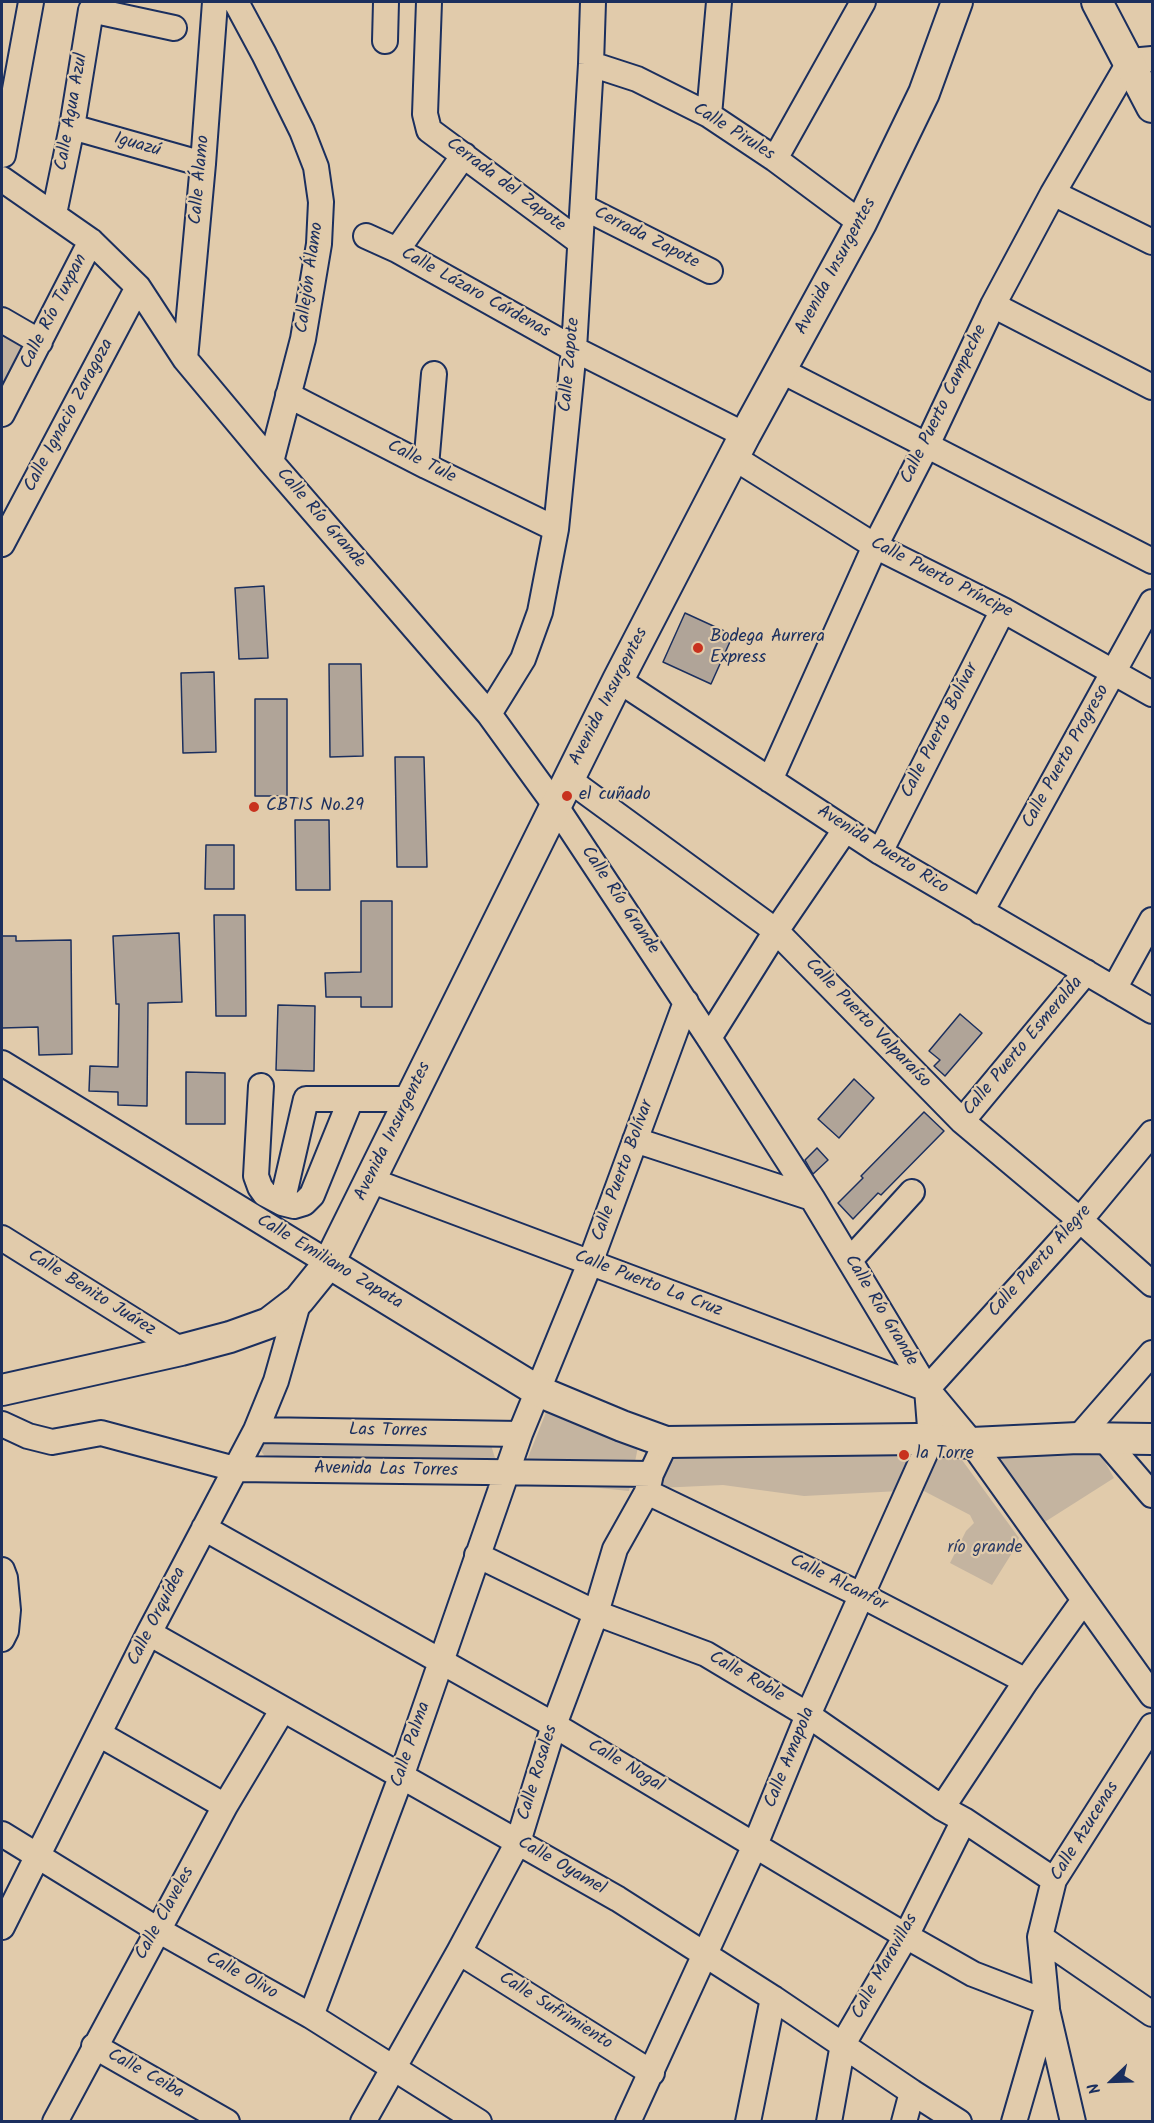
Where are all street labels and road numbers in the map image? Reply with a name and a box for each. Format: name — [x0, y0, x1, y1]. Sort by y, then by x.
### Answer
street label: Calle Agua Azul — [52, 51, 94, 173]
street label: Calle Pirules — [688, 99, 778, 167]
street label: Iguazú — [111, 129, 163, 163]
street label: Calle Álamo — [186, 134, 216, 226]
street label: Cerrada del Zapote — [441, 134, 569, 238]
street label: Avenida Insurgentes — [792, 195, 882, 339]
street label: Cerrada Zapote — [590, 203, 702, 275]
street label: Callejón Álamo — [293, 221, 329, 335]
street label: Calle Lázaro Cárdenas — [397, 244, 553, 344]
street label: Calle Río Tuxpan — [17, 251, 93, 373]
street label: Calle Zapote — [556, 317, 586, 413]
street label: Calle Puerto Campeche — [897, 322, 993, 488]
street label: Calle Ignacio Zaragoza — [20, 336, 120, 496]
street label: Calle Tule — [383, 437, 459, 489]
street label: Calle Río Grande — [271, 465, 369, 573]
street label: Calle Puerto Príncipe — [866, 534, 1016, 624]
street label: Avenida Insurgentes — [566, 625, 654, 769]
street label: Calle Puerto Bolívar — [898, 660, 984, 802]
street label: Calle Puerto Progreso — [1019, 682, 1115, 832]
street label: Avenida Puerto Rico — [812, 802, 952, 900]
street label: Calle Río Grande — [575, 843, 663, 959]
street label: Calle Puerto Valparaíso — [799, 955, 935, 1093]
street label: Calle Puerto Esmeralda — [959, 973, 1089, 1121]
street label: Avenida Insurgentes — [351, 1059, 437, 1205]
street label: Calle Puerto Bolívar — [588, 1098, 660, 1244]
street label: Calle Puerto Alegre — [985, 1201, 1097, 1323]
street label: Calle Emiliano Zapata — [252, 1211, 406, 1315]
street label: Calle Benito Juárez — [23, 1246, 159, 1342]
street label: Calle Puerto La Cruz — [571, 1247, 725, 1323]
street label: Calle Río Grande — [838, 1252, 922, 1370]
street label: Las Torres — [349, 1421, 427, 1443]
street label: Avenida Las Torres — [314, 1459, 458, 1483]
street label: Calle Alcanfor — [786, 1551, 890, 1617]
street label: Calle Orquídea — [124, 1564, 192, 1670]
street label: Calle Roble — [704, 1648, 788, 1708]
street label: Calle Palma — [387, 1700, 437, 1790]
street label: Calle Amapola — [761, 1704, 821, 1812]
street label: Calle Rosales — [514, 1723, 564, 1823]
street label: Calle Nogal — [583, 1736, 667, 1798]
street label: Calle Azucenas — [1047, 1778, 1125, 1886]
street label: Calle Oyamel — [513, 1833, 609, 1901]
street label: Calle Claveles — [132, 1864, 200, 1964]
street label: Calle Maravillas — [848, 1911, 924, 2023]
street label: Calle Olivo — [201, 1948, 281, 2006]
street label: Calle Sufrimiento — [494, 1968, 616, 2056]
street label: Calle Ceiba — [103, 2045, 187, 2105]

